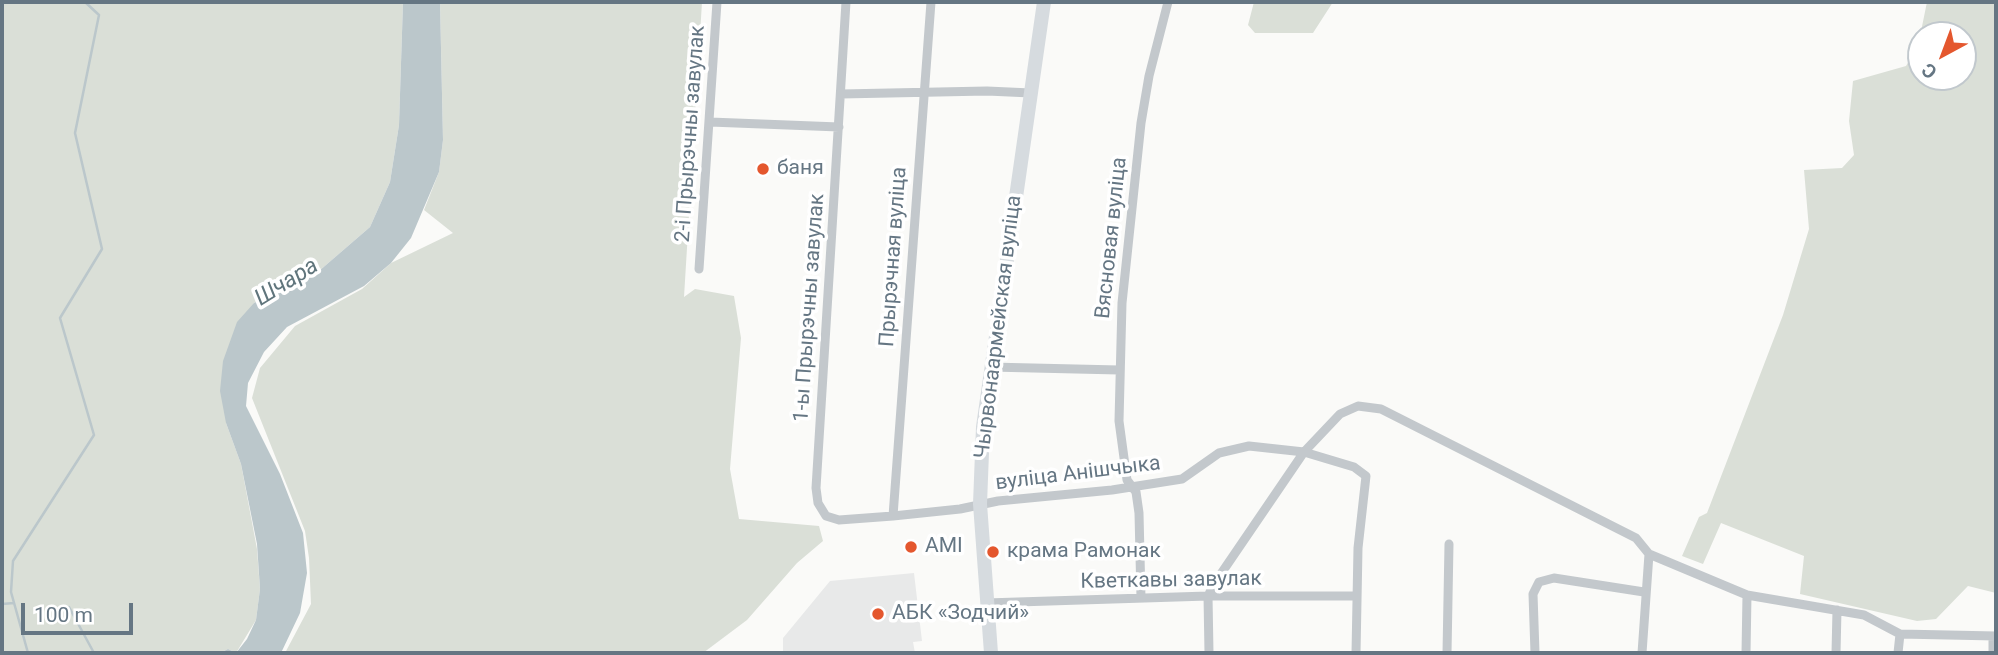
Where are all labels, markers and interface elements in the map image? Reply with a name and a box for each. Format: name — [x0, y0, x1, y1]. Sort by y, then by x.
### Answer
north arrow — [1907, 21, 1977, 91]
street label: 2-і Прырэчны завулак — [671, 25, 711, 243]
text: С — [1917, 58, 1941, 83]
place label: баня — [777, 156, 824, 182]
street label: Вясновая вуліца — [1091, 156, 1133, 320]
marker: баня — [755, 161, 771, 177]
street label: Прырэчная вуліца — [875, 166, 913, 348]
street label: 1-ы Прырэчны завулак — [789, 193, 831, 423]
street label: Чырвонаармейская вуліца — [970, 194, 1028, 460]
water label: Шчара — [250, 253, 324, 313]
street label: вуліца Анішчыка — [994, 451, 1162, 497]
place label: AMI — [925, 534, 963, 560]
marker: AMI — [903, 539, 919, 555]
place label: крама Рамонак — [1007, 539, 1161, 565]
marker: крама Рамонак — [985, 544, 1001, 560]
street label: Кветкавы завулак — [1080, 567, 1262, 595]
scale bar — [24, 588, 136, 632]
place label: АБК «Зодчий» — [892, 601, 1029, 627]
text: 100 m — [34, 603, 93, 627]
marker: АБК «Зодчий» — [870, 606, 886, 622]

